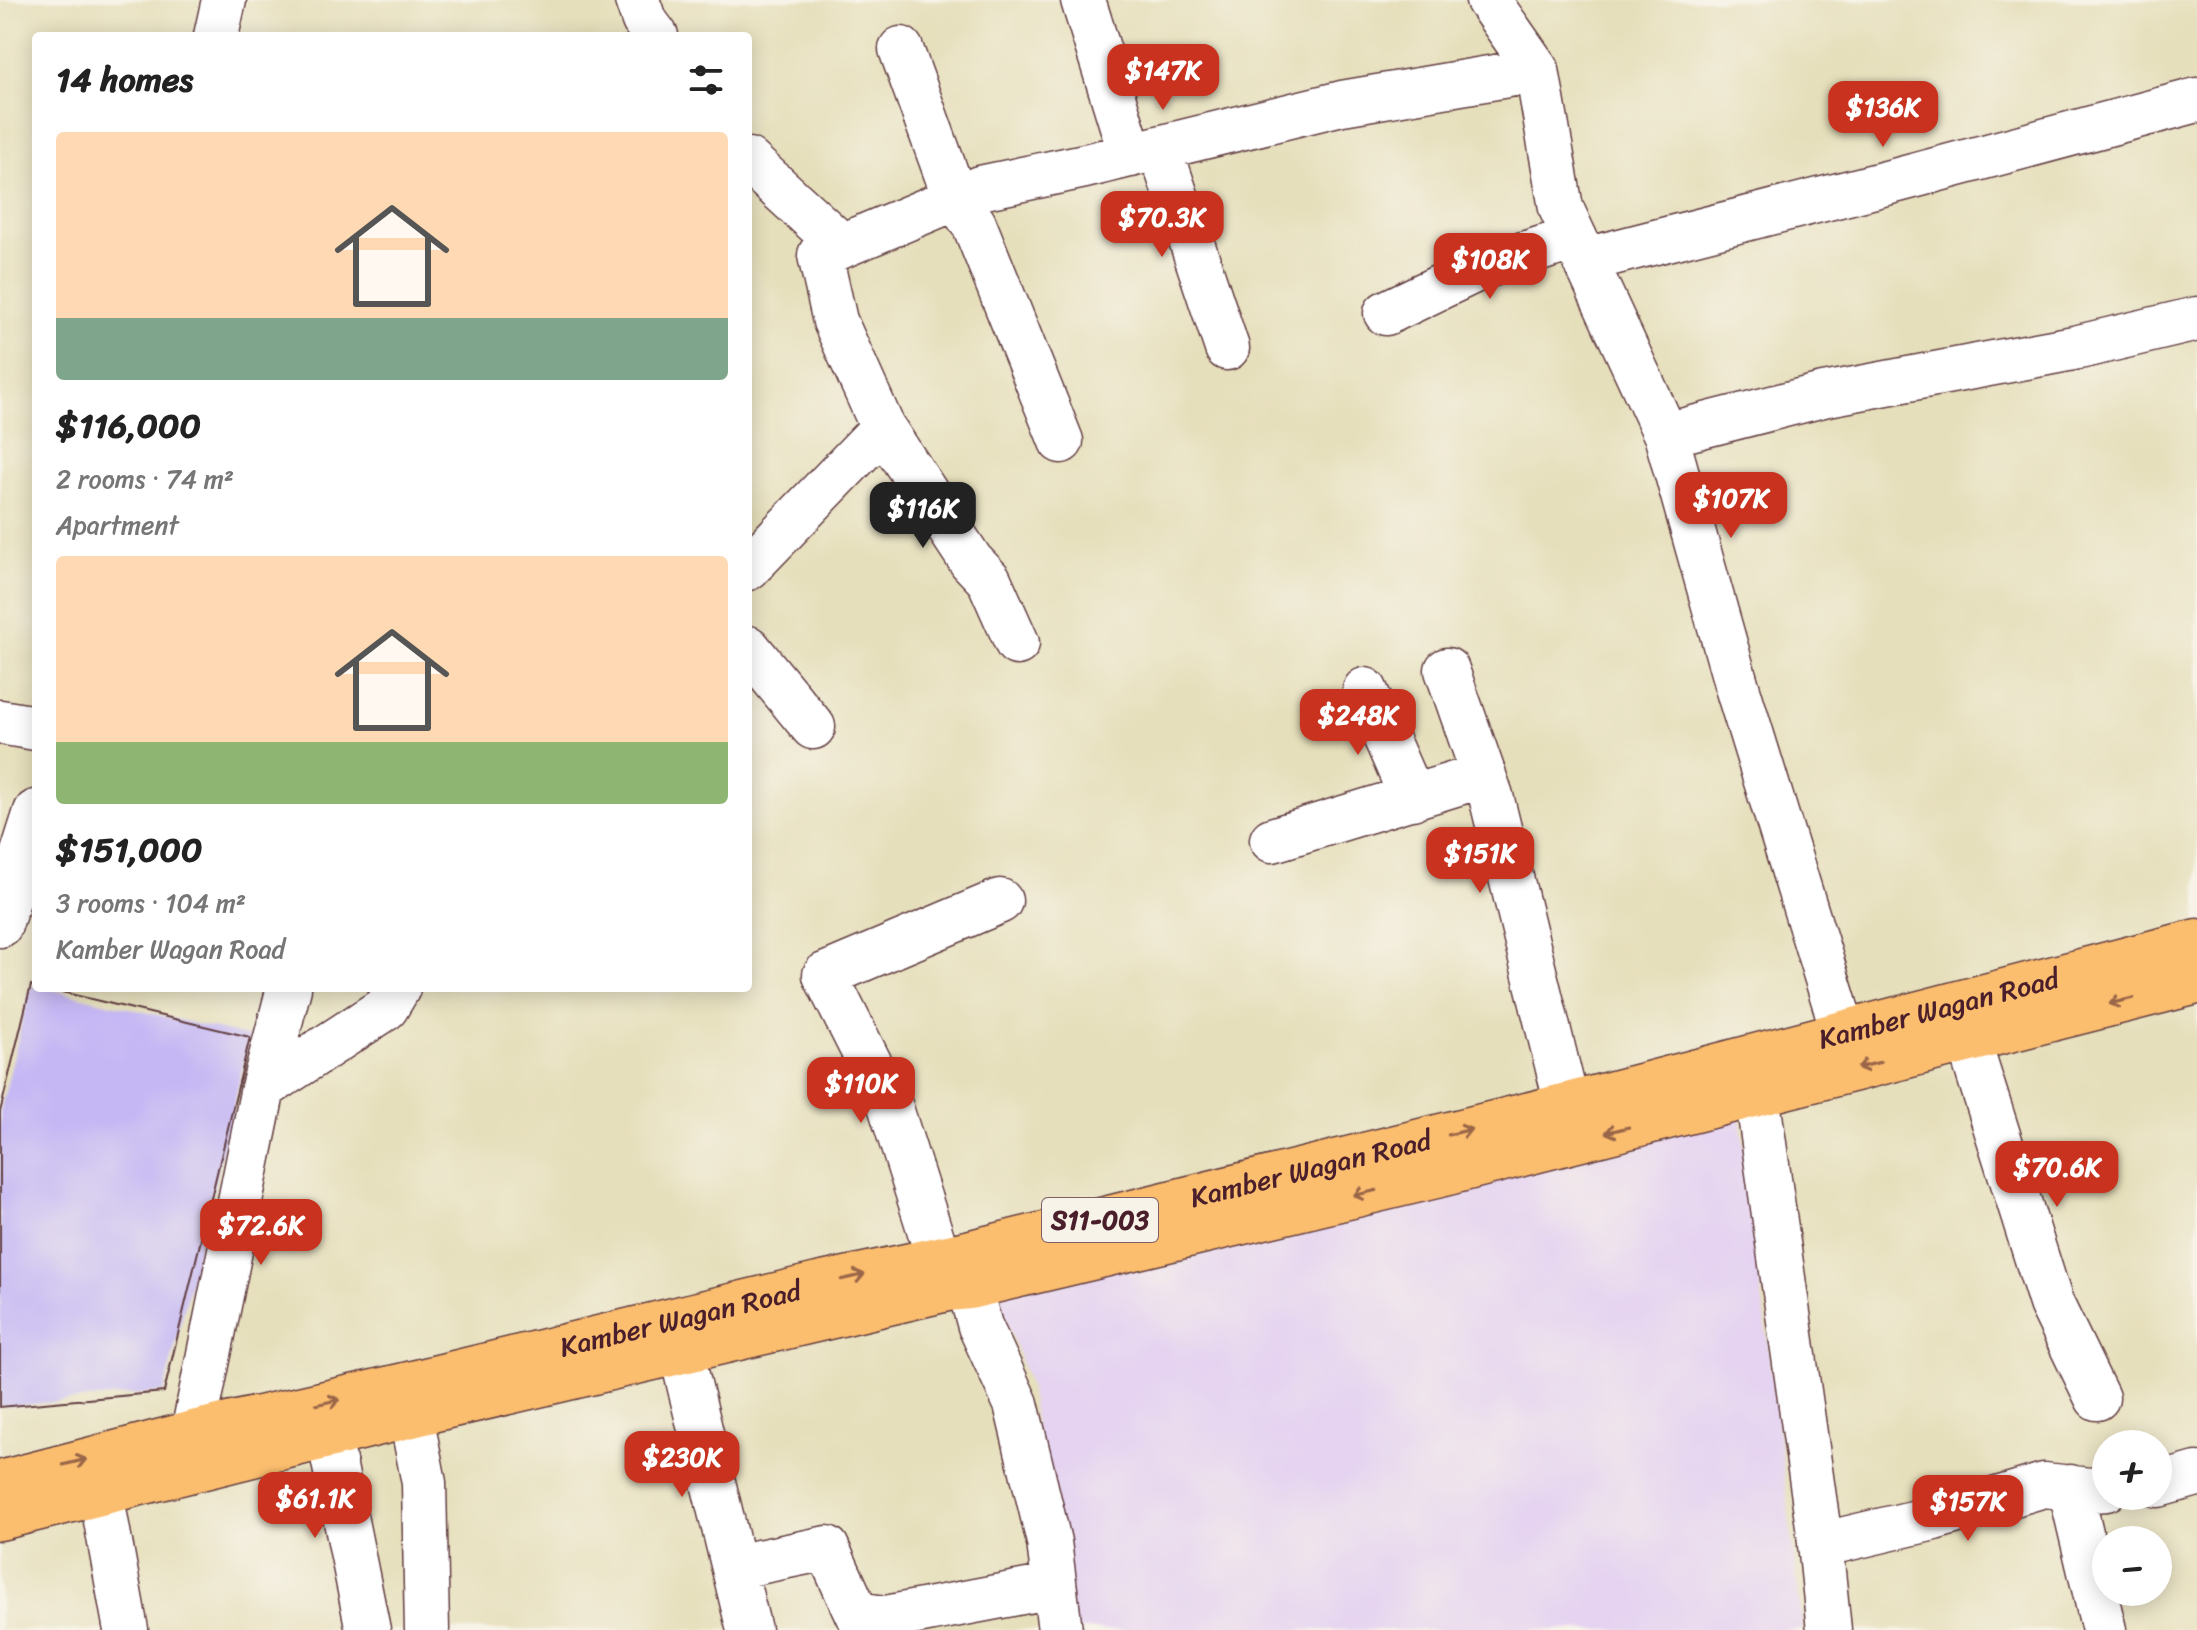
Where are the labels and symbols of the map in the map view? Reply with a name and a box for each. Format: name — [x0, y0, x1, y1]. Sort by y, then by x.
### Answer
pin: $147K — [1107, 44, 1219, 112]
pin: $136K — [1827, 81, 1939, 149]
pin: $70.3K — [1097, 191, 1227, 259]
pin: $108K — [1434, 233, 1546, 301]
pin: $107K — [1675, 472, 1787, 540]
pin: $116K — [867, 482, 979, 550]
pin: $248K — [1302, 689, 1414, 757]
pin: $151K — [1424, 827, 1536, 895]
street label: Kamber Wagan Road — [1813, 953, 2067, 1064]
one-way arrow — [2109, 995, 2135, 1010]
pin: $110K — [805, 1057, 917, 1125]
one-way arrow — [1857, 1059, 1883, 1074]
street label: Kamber Wagan Road — [1185, 1115, 1439, 1222]
one-way arrow — [1447, 1123, 1473, 1138]
one-way arrow — [1605, 1123, 1631, 1138]
pin: $70.6K — [1992, 1141, 2122, 1209]
one-way arrow — [1353, 1186, 1379, 1201]
road number: S11-003 — [1042, 1198, 1158, 1242]
pin: $72.6K — [196, 1199, 326, 1267]
street label: Kamber Wagan Road — [555, 1265, 808, 1372]
one-way arrow — [840, 1268, 866, 1283]
one-way arrow — [315, 1394, 340, 1409]
pin: $230K — [626, 1431, 738, 1499]
one-way arrow — [62, 1454, 88, 1469]
pin: $61.1K — [250, 1472, 380, 1540]
pin: $157K — [1912, 1475, 2024, 1543]

